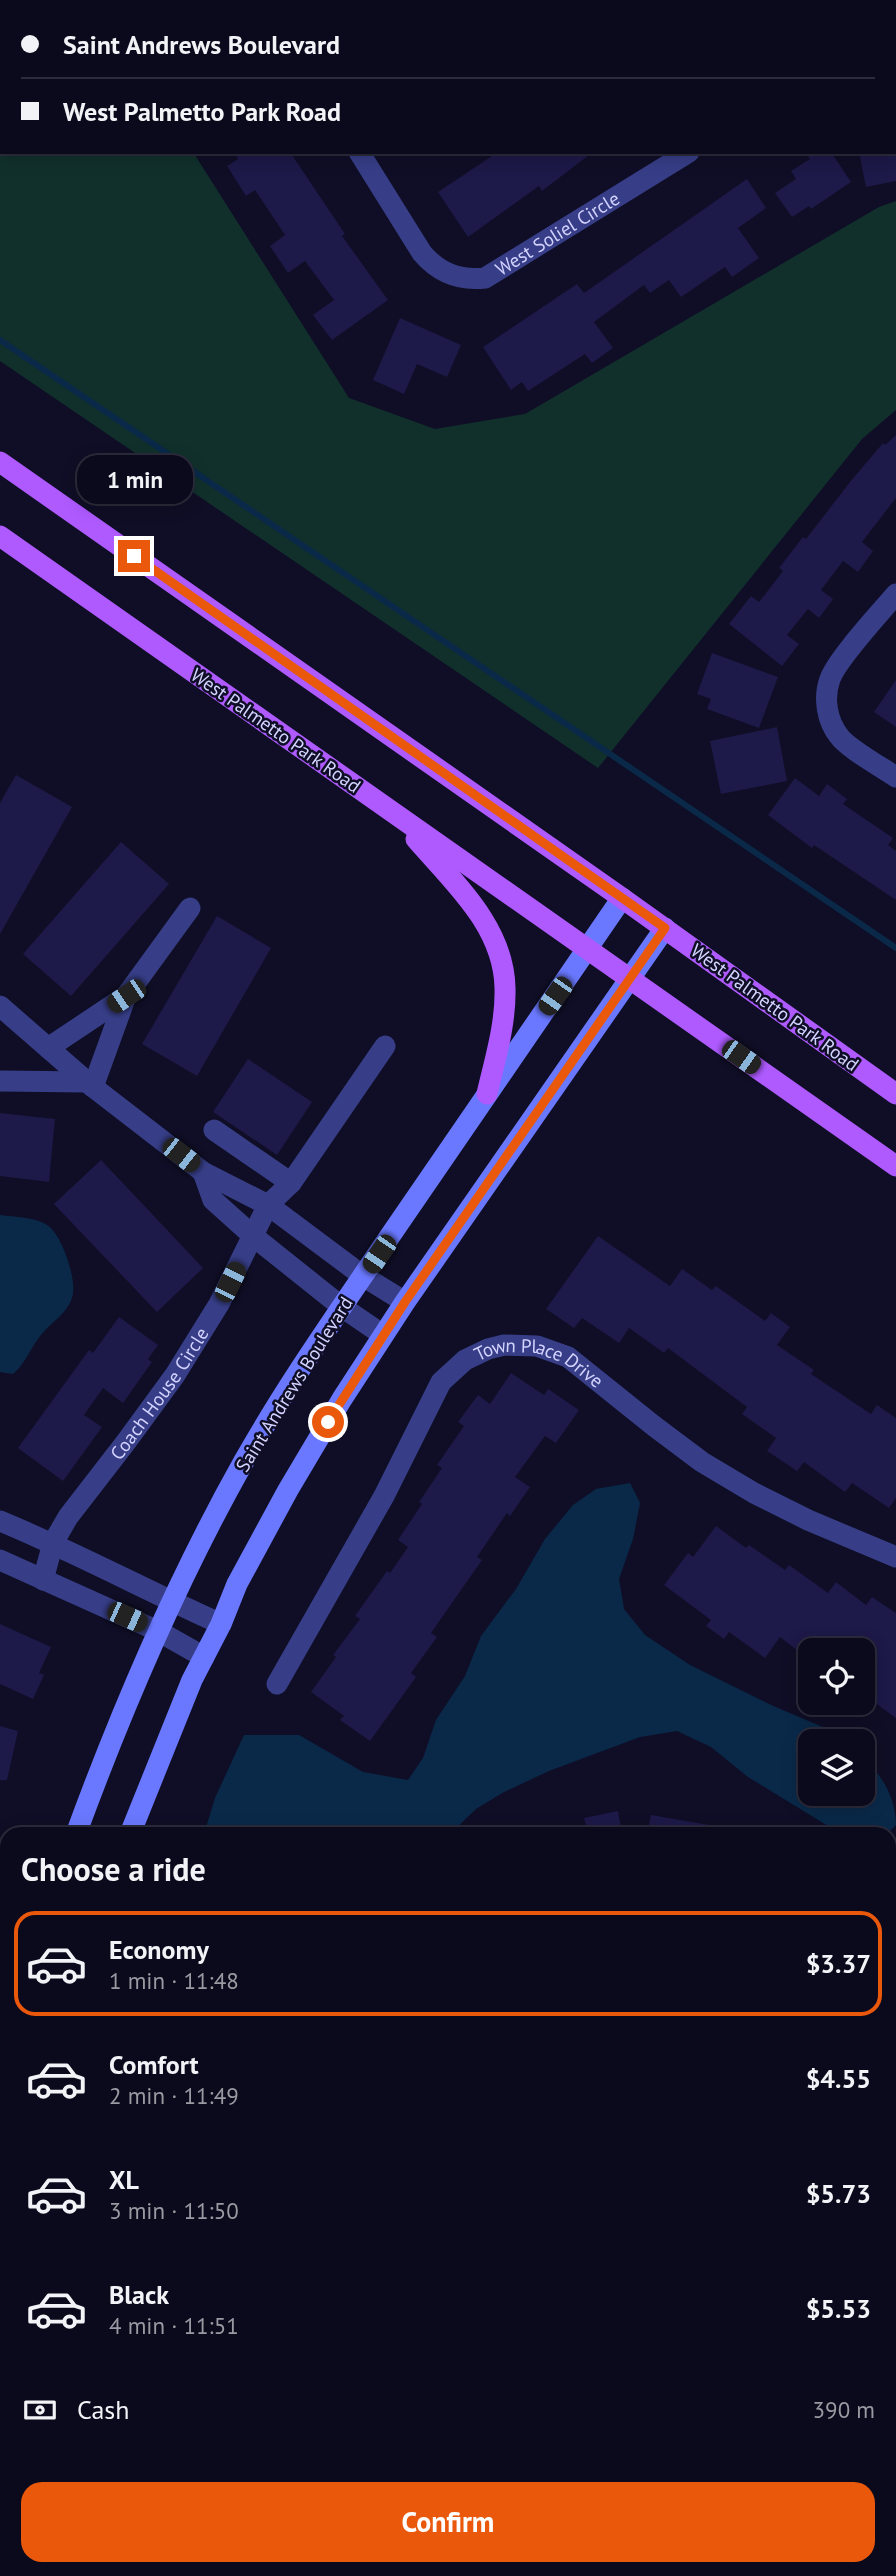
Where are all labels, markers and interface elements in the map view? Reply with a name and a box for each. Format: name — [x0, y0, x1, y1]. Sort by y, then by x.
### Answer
text: Saint Andrews Boulevard — [63, 28, 340, 61]
text: West Palmetto Park Road — [63, 95, 341, 128]
street label: West Soliel Circle — [491, 186, 624, 281]
callout: 1 min — [76, 454, 192, 504]
text: 1 min — [107, 465, 163, 494]
route end — [118, 540, 150, 572]
street label: West Palmetto Park Road — [186, 662, 366, 798]
street label: West Palmetto Park Road — [686, 938, 864, 1076]
car — [535, 973, 576, 1019]
car — [103, 976, 150, 1016]
car — [718, 1036, 765, 1078]
car — [158, 1134, 205, 1176]
car — [359, 1231, 400, 1277]
car — [212, 1259, 249, 1305]
street label: Saint Andrews Boulevard — [230, 1292, 358, 1476]
street label: Coach House Circle — [105, 1323, 214, 1465]
street label: Town Place Drive — [470, 1333, 608, 1393]
route start — [312, 1406, 344, 1438]
car — [104, 1599, 151, 1635]
map controls — [798, 1638, 875, 1806]
button: locate — [798, 1638, 875, 1715]
button: layers — [798, 1729, 875, 1806]
text: Choose a ride — [21, 1848, 206, 1890]
icon: car — [25, 1932, 88, 1995]
text: Economy — [109, 1933, 209, 1966]
text: $3.37 — [806, 1947, 871, 1980]
text: 1 min · 11:48 — [109, 1966, 239, 1995]
icon: car — [25, 2047, 88, 2110]
text: Comfort — [109, 2048, 199, 2081]
text: $4.55 — [806, 2062, 871, 2095]
text: 2 min · 11:49 — [109, 2081, 239, 2110]
icon: car — [25, 2162, 88, 2225]
text: XL — [109, 2163, 139, 2196]
text: $5.73 — [806, 2177, 871, 2210]
text: 3 min · 11:50 — [109, 2196, 239, 2225]
icon: car — [25, 2277, 88, 2340]
text: Black — [109, 2278, 169, 2311]
text: $5.53 — [806, 2292, 871, 2325]
text: 4 min · 11:51 — [109, 2311, 239, 2340]
icon: cash — [21, 2391, 59, 2429]
text: Cash — [77, 2393, 129, 2426]
text: 390 m — [813, 2395, 875, 2424]
button: Confirm — [21, 2482, 875, 2562]

